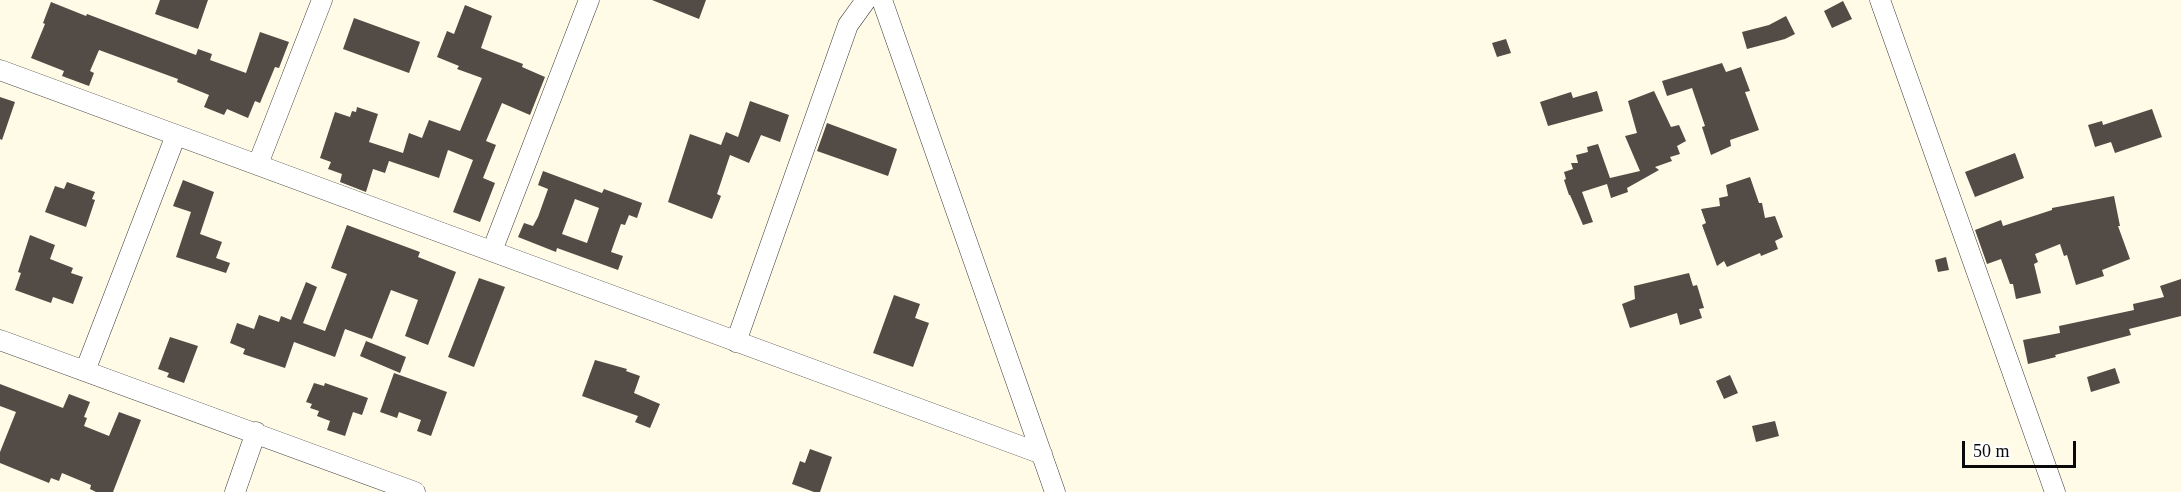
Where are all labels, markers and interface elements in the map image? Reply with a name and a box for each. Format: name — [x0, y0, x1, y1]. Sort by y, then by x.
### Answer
scale bar — [1965, 429, 2079, 467]
text: 50 m — [1973, 441, 2010, 461]

